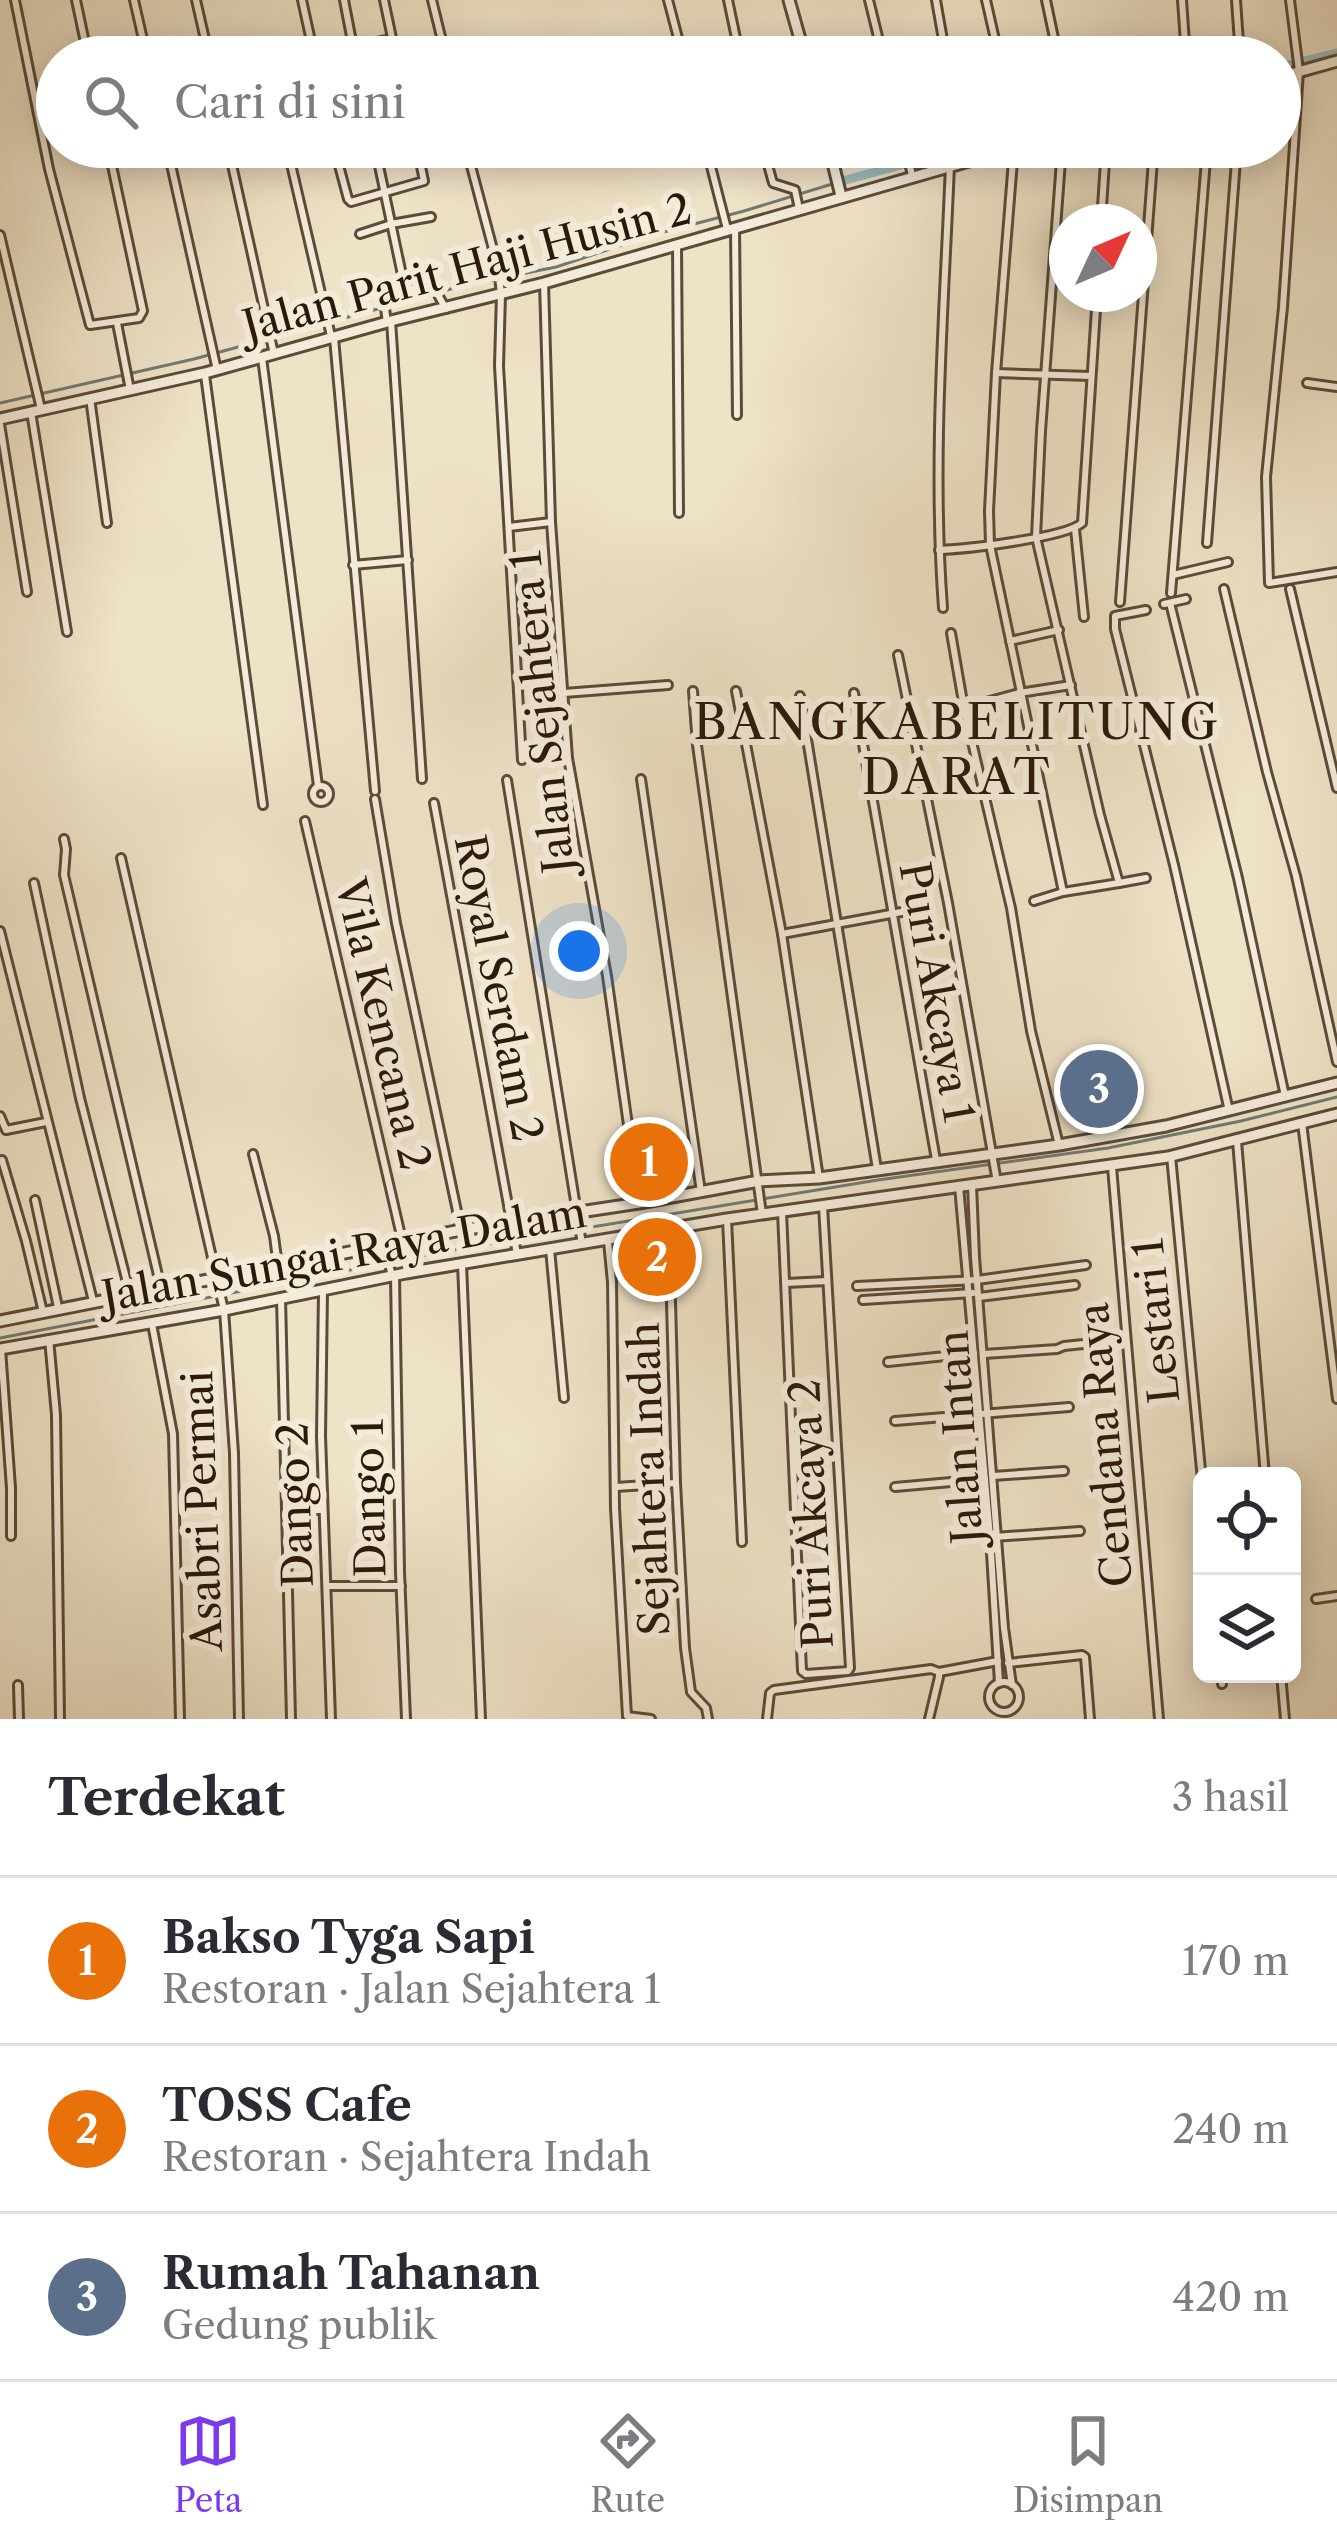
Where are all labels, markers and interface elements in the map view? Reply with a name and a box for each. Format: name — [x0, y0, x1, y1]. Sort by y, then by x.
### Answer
search box — [36, 36, 1301, 168]
icon: search — [78, 69, 144, 135]
text: Cari di sini — [174, 74, 405, 130]
street label: Jalan Parit Haji Husin 2 — [231, 182, 697, 353]
north arrow — [1049, 204, 1157, 312]
street label: Jalan Sejahtera 1 — [499, 548, 585, 882]
district label: BANGKABELITUNG DARAT — [693, 692, 1221, 806]
street label: Royal Serdam 2 — [444, 830, 554, 1146]
street label: Puri Akcaya 1 — [889, 858, 986, 1126]
street label: Vila Kencana 2 — [324, 872, 442, 1175]
your location — [549, 921, 609, 981]
pin: 3 — [1060, 1044, 1138, 1134]
pin: 1 — [610, 1117, 688, 1207]
street label: Jalan Sungai Raya Dalam — [92, 1186, 590, 1323]
pin: 2 — [618, 1212, 696, 1302]
street label: Lestari 1 — [1121, 1236, 1191, 1406]
street label: Cendana Raya — [1067, 1300, 1143, 1589]
street label: Sejahtera Indah — [618, 1321, 680, 1637]
street label: Jalan Intan — [927, 1328, 994, 1552]
street label: Asabri Permai — [171, 1370, 233, 1653]
street label: Puri Akcaya 2 — [778, 1378, 844, 1650]
street label: Dango 1 — [342, 1418, 396, 1578]
street label: Dango 2 — [266, 1421, 324, 1589]
map controls — [1193, 1467, 1301, 1683]
button: locate — [1193, 1467, 1301, 1575]
button: layers — [1193, 1575, 1301, 1683]
text: Terdekat — [48, 1766, 285, 1828]
text: 3 hasil — [1172, 1773, 1289, 1821]
text: Bakso Tyga Sapi — [162, 1909, 535, 1965]
text: 1 — [78, 1937, 96, 1985]
text: 170 m — [1182, 1937, 1289, 1985]
text: Restoran · Jalan Sejahtera 1 — [162, 1965, 660, 2013]
text: TOSS Cafe — [162, 2077, 412, 2133]
text: 2 — [75, 2105, 99, 2153]
text: 240 m — [1173, 2105, 1289, 2153]
text: Restoran · Sejahtera Indah — [162, 2133, 651, 2181]
text: Rumah Tahanan — [162, 2245, 540, 2301]
text: 3 — [76, 2273, 98, 2321]
text: 420 m — [1173, 2273, 1289, 2321]
text: Gedung publik — [162, 2301, 436, 2349]
tab: Peta — [174, 2408, 242, 2521]
tab: Rute — [590, 2408, 665, 2521]
tab: Disimpan — [1013, 2408, 1163, 2521]

